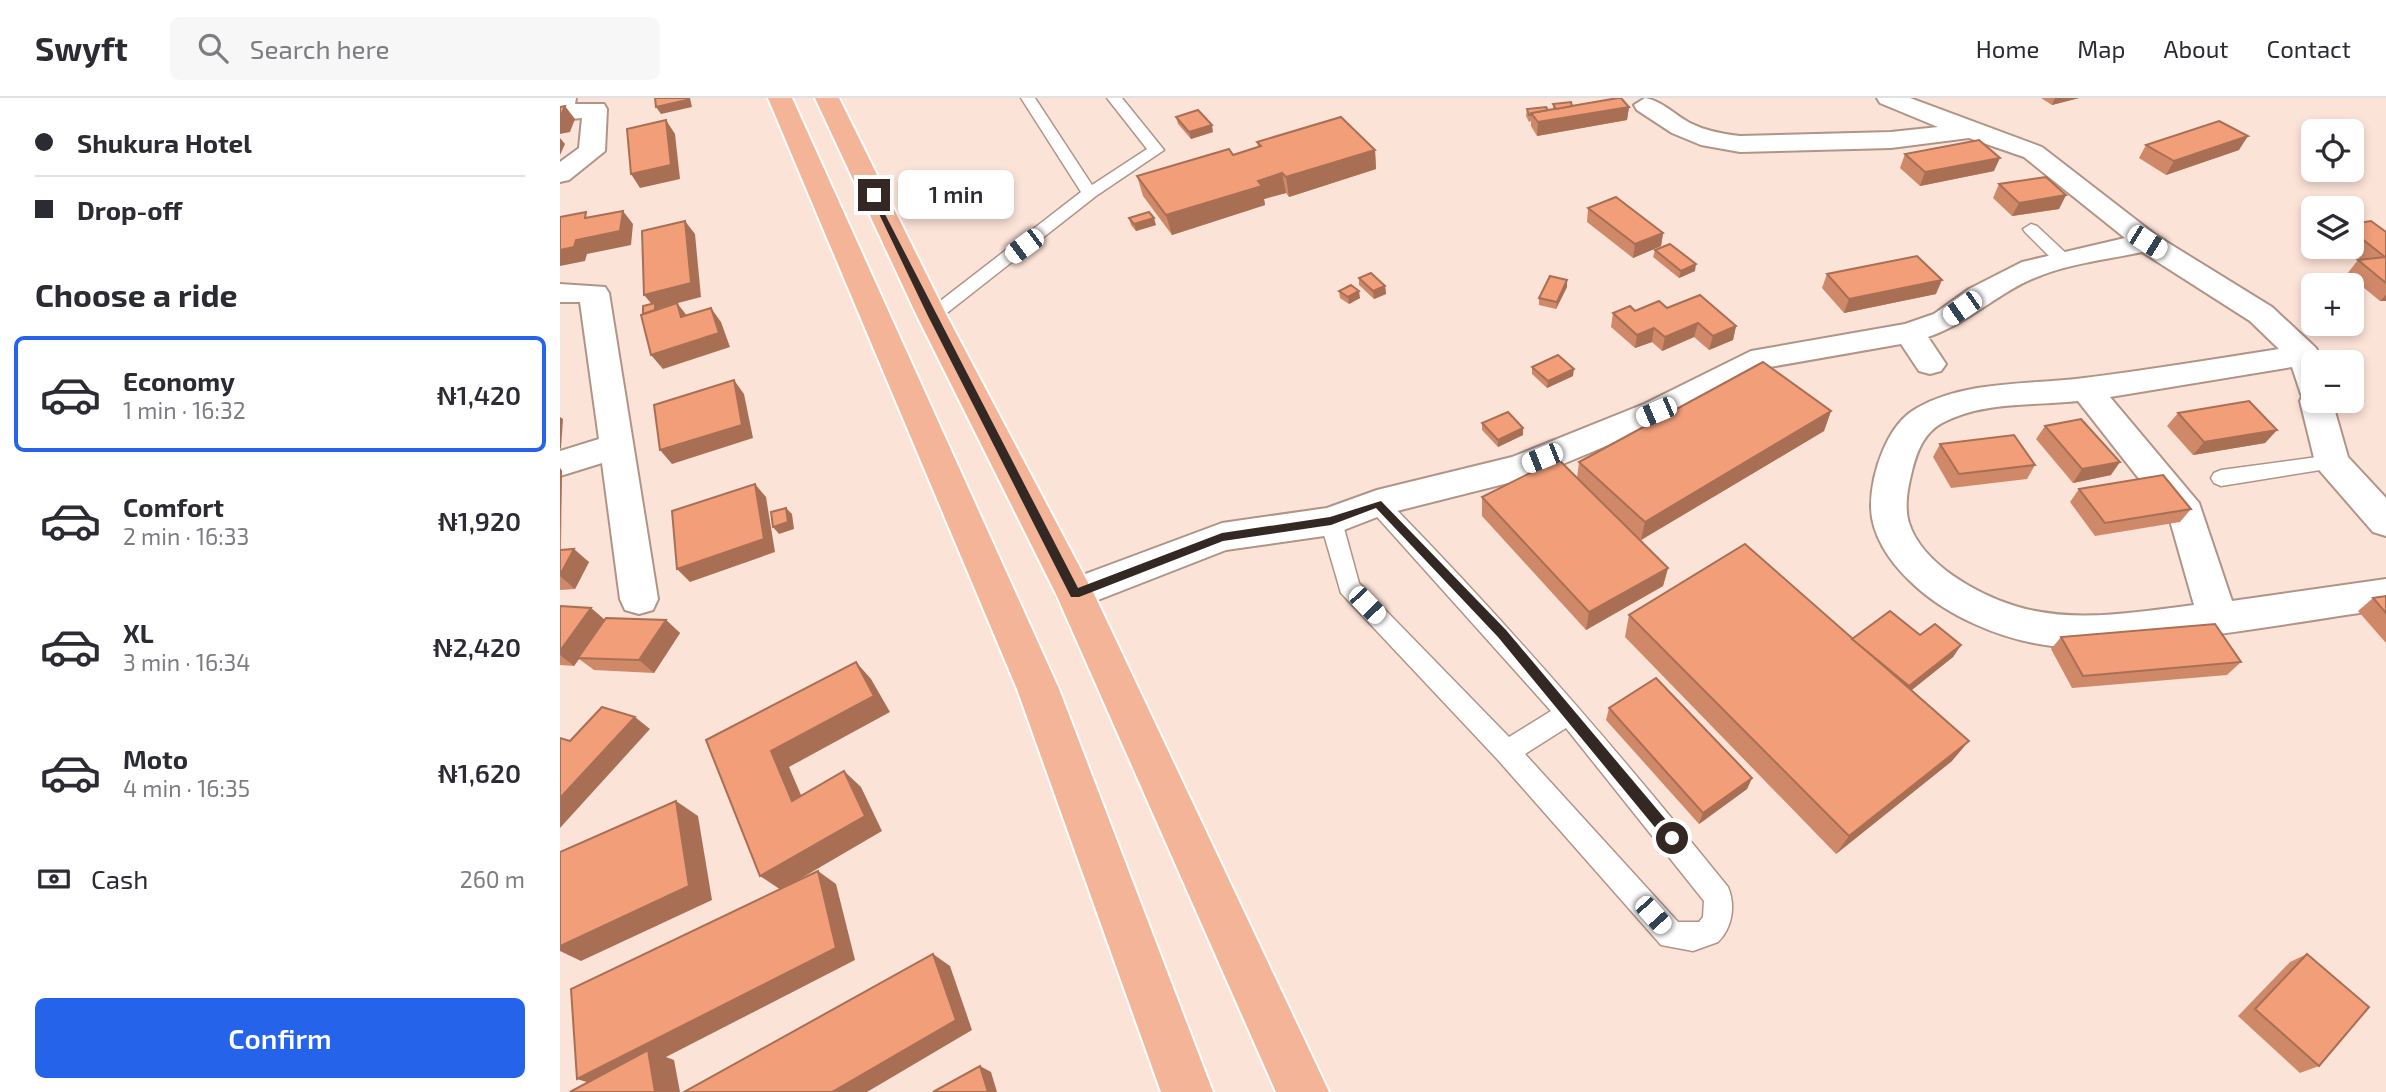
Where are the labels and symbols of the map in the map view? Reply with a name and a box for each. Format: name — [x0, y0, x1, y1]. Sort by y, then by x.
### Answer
callout: 1 min — [898, 170, 1014, 220]
route end — [858, 179, 890, 211]
car — [2124, 222, 2171, 262]
car — [1001, 225, 1048, 267]
car — [1939, 287, 1986, 329]
car — [1633, 394, 1680, 430]
car — [1519, 440, 1566, 476]
car — [1345, 583, 1390, 627]
route start — [1656, 822, 1688, 854]
car — [1632, 892, 1675, 938]

